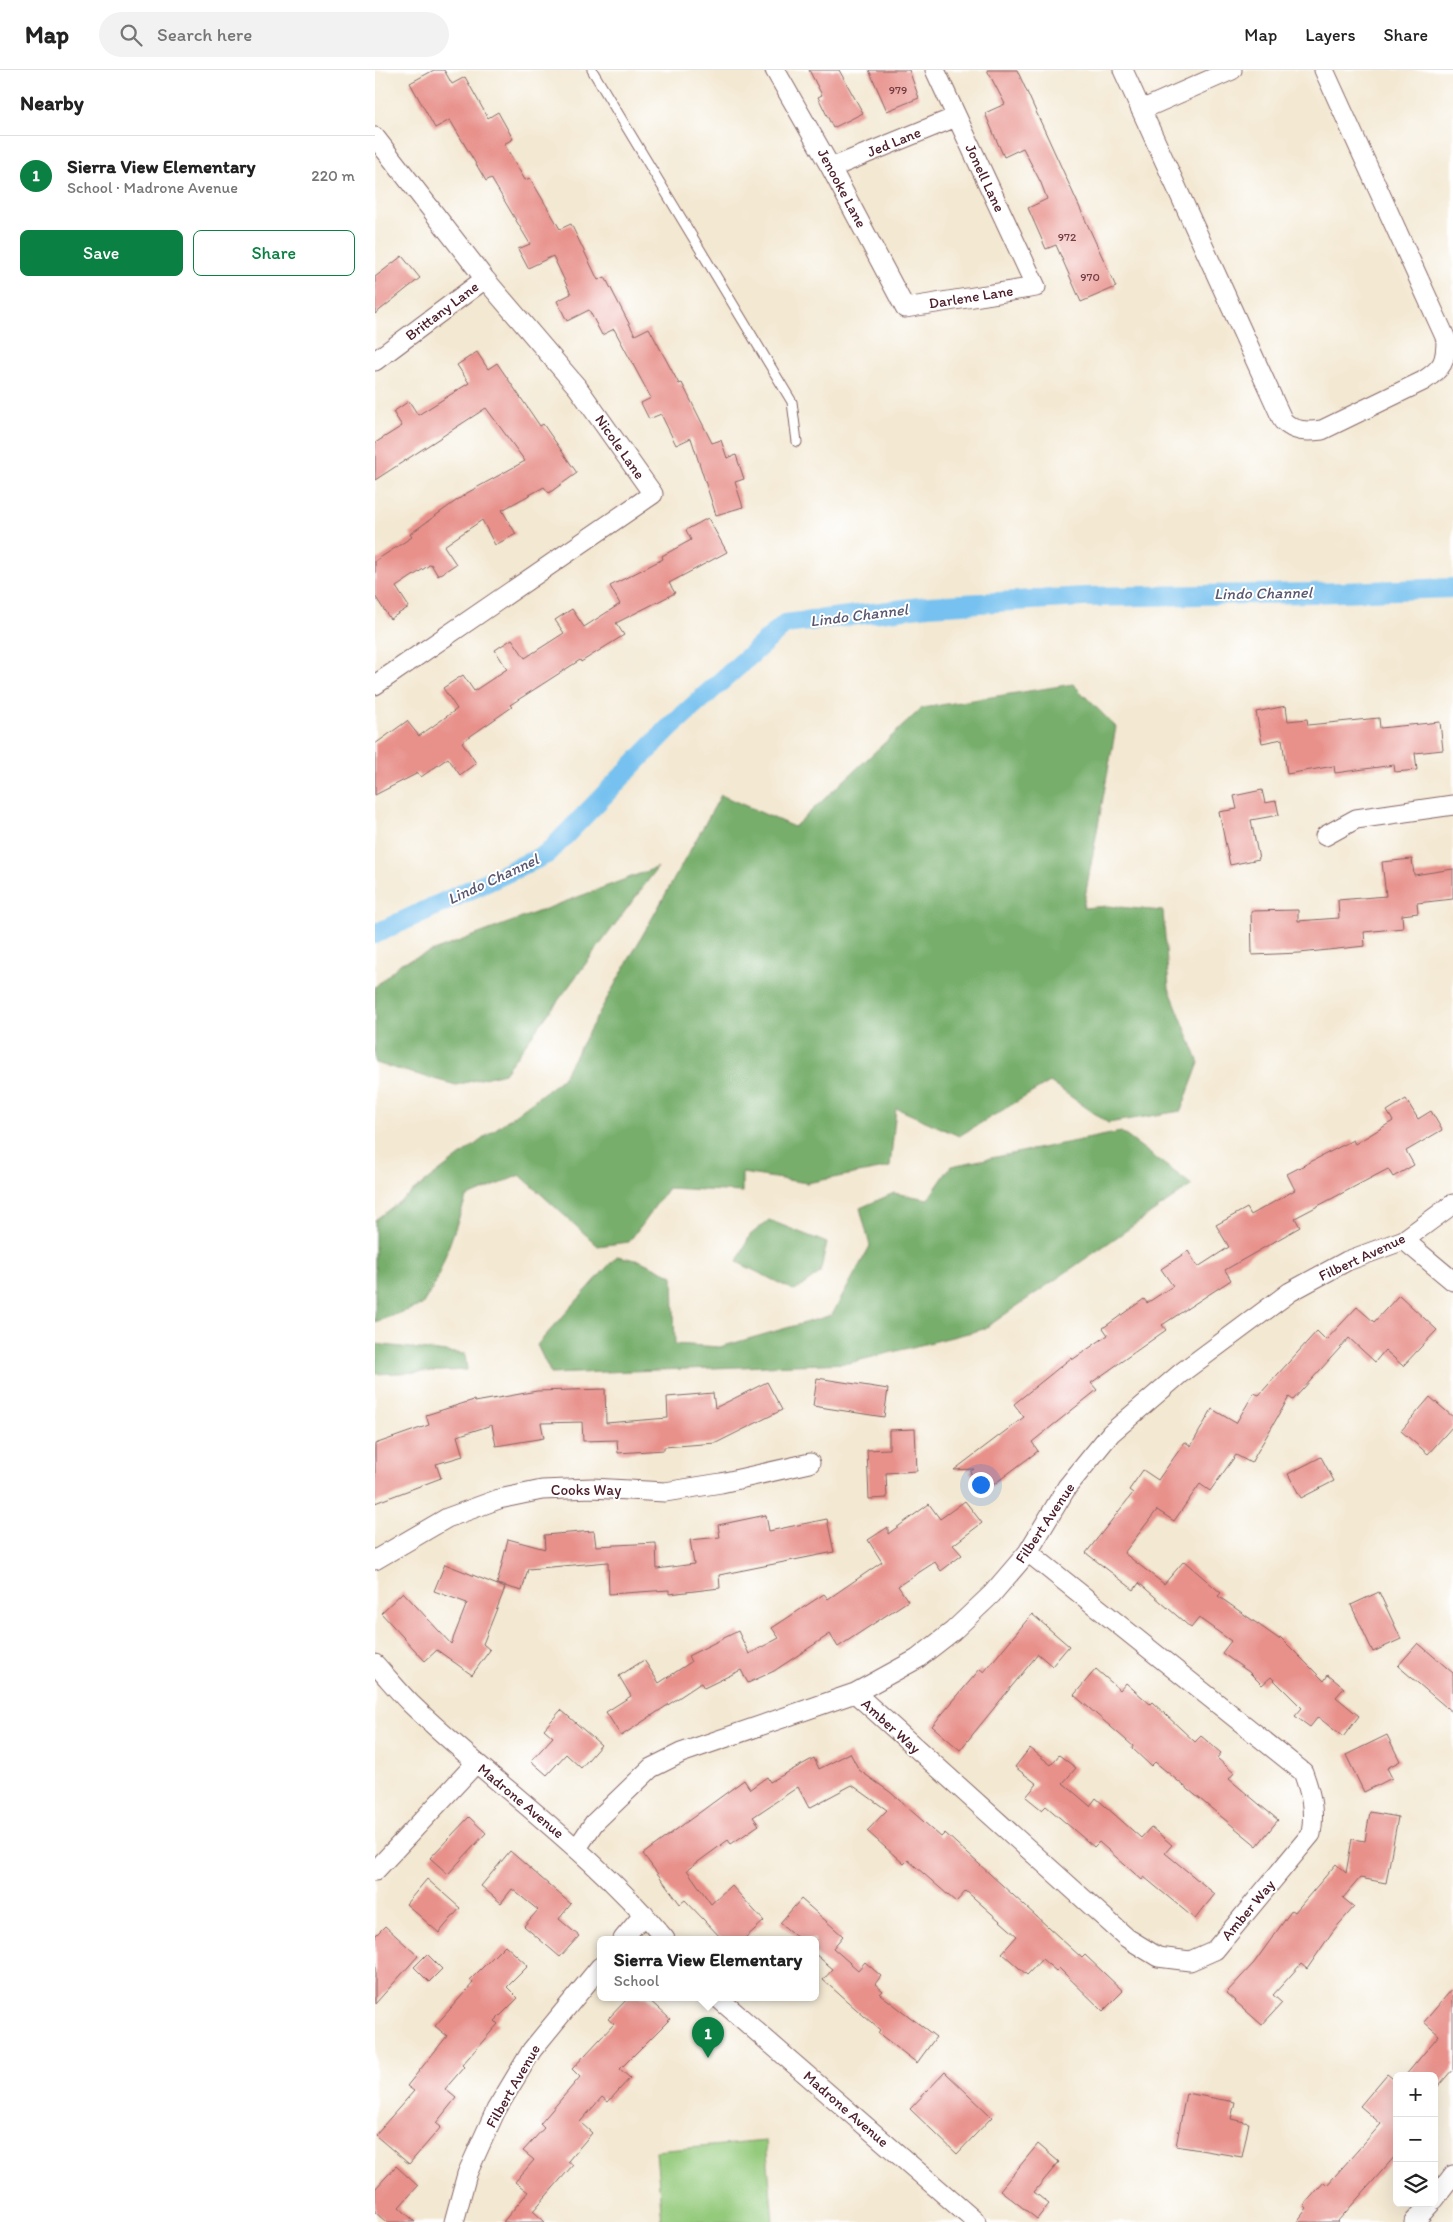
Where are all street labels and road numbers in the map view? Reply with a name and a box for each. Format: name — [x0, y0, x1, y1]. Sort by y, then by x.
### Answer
street label: Jed Lane — [865, 123, 923, 161]
street label: Jonell Lane — [961, 141, 1009, 215]
street label: Jenooke Lane — [814, 145, 870, 231]
street label: Brittany Lane — [402, 278, 482, 344]
street label: Darlene Lane — [928, 281, 1014, 313]
street label: Nicole Lane — [591, 411, 649, 483]
street label: Filbert Avenue — [1316, 1229, 1408, 1285]
street label: Filbert Avenue — [1011, 1479, 1079, 1567]
street label: Cooks Way — [551, 1481, 621, 1499]
street label: Amber Way — [858, 1695, 924, 1757]
street label: Madrone Avenue — [474, 1760, 568, 1842]
street label: Amber Way — [1217, 1876, 1279, 1944]
street label: Filbert Avenue — [482, 2041, 544, 2131]
street label: Madrone Avenue — [800, 2067, 892, 2151]

